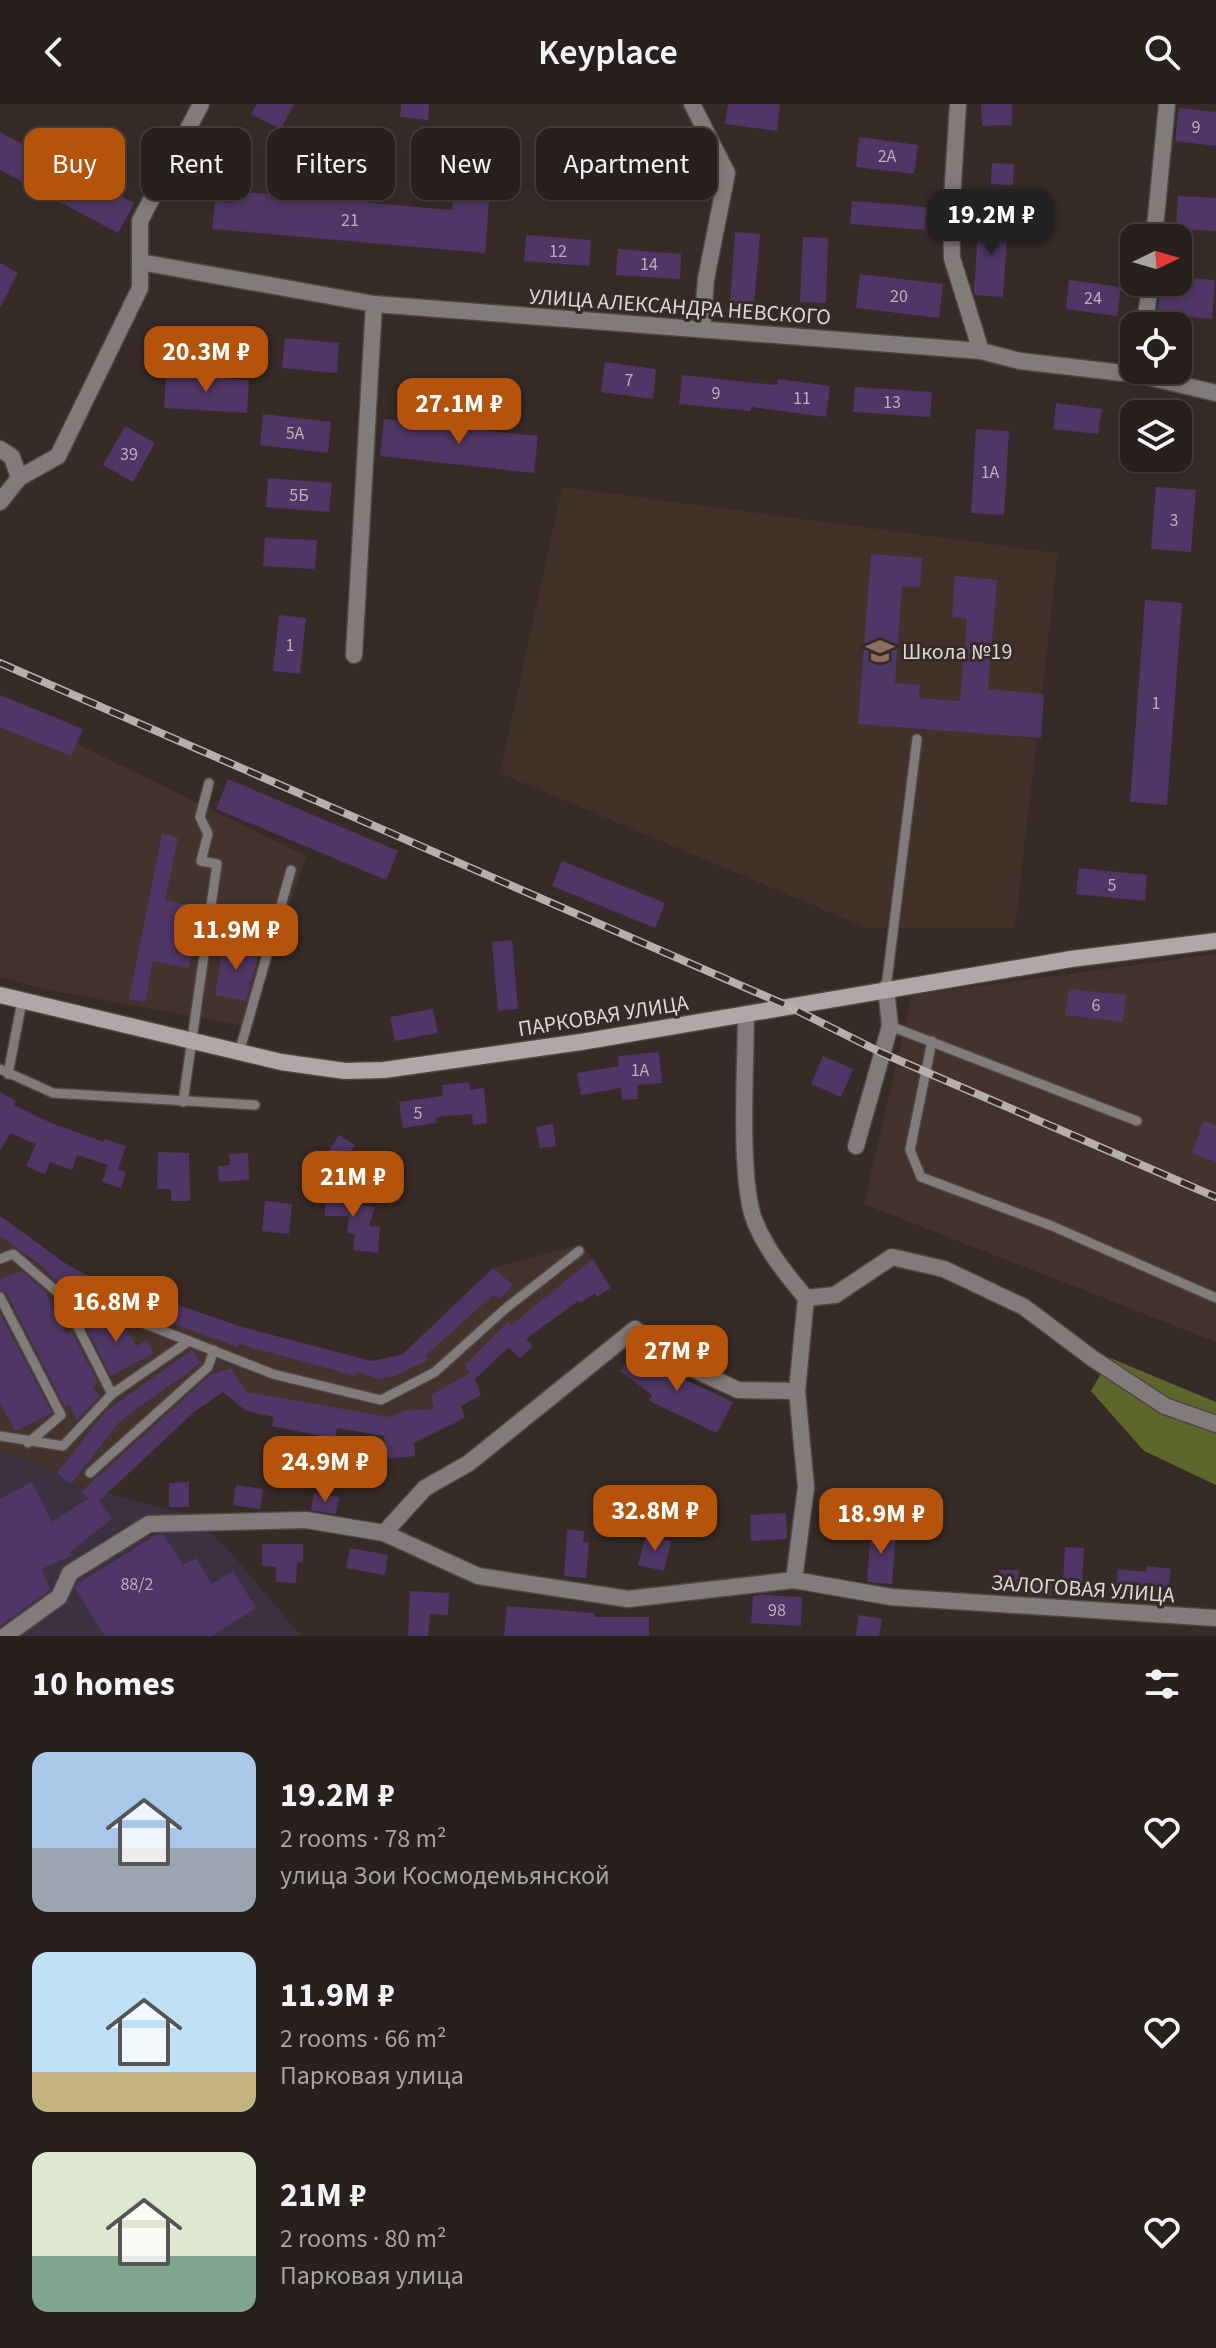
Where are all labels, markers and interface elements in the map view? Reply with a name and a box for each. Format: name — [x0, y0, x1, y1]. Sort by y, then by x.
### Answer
text: Keyplace — [538, 27, 678, 78]
icon: back — [32, 30, 76, 74]
icon: search — [1140, 30, 1184, 74]
house number: 9 — [1192, 115, 1201, 140]
chip: Buy — [24, 128, 125, 200]
chip: Rent — [141, 128, 251, 200]
chip: Filters — [267, 128, 395, 200]
chip: New — [411, 128, 520, 200]
chip: Apartment — [536, 128, 717, 200]
house number: 2А — [878, 144, 897, 169]
pin: 19.2M ₽ — [917, 189, 1065, 257]
text: 19.2M ₽ — [947, 196, 1035, 233]
house number: 21 — [341, 208, 359, 233]
north arrow — [1120, 224, 1192, 296]
map controls — [1120, 224, 1192, 472]
house number: 12 — [549, 239, 567, 264]
house number: 14 — [640, 252, 658, 277]
street label: УЛИЦА АЛЕКСАНДРА НЕВСКОГО — [528, 280, 832, 334]
house number: 20 — [890, 284, 908, 309]
house number: 24 — [1084, 286, 1102, 311]
button: locate — [1120, 312, 1192, 384]
pin: 20.3M ₽ — [132, 326, 280, 394]
text: 20.3M ₽ — [162, 333, 250, 370]
house number: 7 — [625, 368, 634, 393]
pin: 27.1M ₽ — [385, 378, 533, 446]
house number: 9 — [712, 381, 721, 406]
text: 27.1M ₽ — [415, 385, 503, 422]
house number: 11 — [793, 386, 811, 411]
house number: 13 — [883, 390, 901, 415]
button: layers — [1120, 400, 1192, 472]
house number: 5А — [286, 421, 305, 446]
house number: 39 — [120, 442, 138, 467]
house number: 1А — [981, 460, 1000, 485]
house number: 5Б — [289, 483, 309, 508]
house number: 3 — [1170, 508, 1179, 533]
house number: 1 — [286, 633, 294, 658]
school or university icon: Школа №19 — [865, 636, 895, 666]
place label: Школа №19 — [902, 636, 1012, 668]
house number: 1 — [1152, 691, 1160, 716]
house number: 5 — [1108, 873, 1117, 898]
pin: 11.9M ₽ — [162, 904, 310, 972]
text: 11.9M ₽ — [192, 911, 280, 948]
street label: ПАРКОВАЯ УЛИЦА — [516, 987, 691, 1045]
house number: 6 — [1092, 993, 1101, 1018]
house number: 1А — [631, 1058, 650, 1083]
house number: 5 — [414, 1101, 423, 1126]
pin: 21M ₽ — [297, 1151, 409, 1219]
text: 21M ₽ — [320, 1158, 386, 1195]
pin: 16.8M ₽ — [42, 1276, 190, 1344]
text: 16.8M ₽ — [72, 1283, 160, 1320]
pin: 27M ₽ — [621, 1325, 733, 1393]
text: 27M ₽ — [644, 1332, 710, 1369]
pin: 24.9M ₽ — [251, 1436, 399, 1504]
text: 24.9M ₽ — [281, 1443, 369, 1480]
pin: 32.8M ₽ — [581, 1485, 729, 1553]
pin: 18.9M ₽ — [807, 1488, 955, 1556]
text: 32.8M ₽ — [611, 1492, 699, 1529]
text: 18.9M ₽ — [837, 1495, 925, 1532]
street label: ЗАЛОГОВАЯ УЛИЦА — [990, 1567, 1176, 1611]
house number: 88/2 — [120, 1572, 154, 1597]
house number: 98 — [768, 1598, 786, 1623]
text: 10 homes — [32, 1660, 175, 1709]
icon: filters — [1140, 1662, 1184, 1706]
text: 19.2M ₽ — [280, 1771, 395, 1820]
icon: home — [96, 1784, 192, 1880]
icon: heart — [1140, 1810, 1184, 1854]
text: 2 rooms · 78 m² — [280, 1820, 447, 1857]
text: улица Зои Космодемьянской — [280, 1857, 610, 1894]
text: 11.9M ₽ — [280, 1971, 395, 2020]
icon: home — [96, 1984, 192, 2080]
icon: heart — [1140, 2010, 1184, 2054]
text: 2 rooms · 66 m² — [280, 2020, 447, 2057]
text: Парковая улица — [280, 2057, 464, 2094]
text: 21M ₽ — [280, 2171, 367, 2220]
icon: home — [96, 2184, 192, 2280]
icon: heart — [1140, 2210, 1184, 2254]
text: 2 rooms · 80 m² — [280, 2220, 447, 2257]
text: Парковая улица — [280, 2257, 464, 2294]

